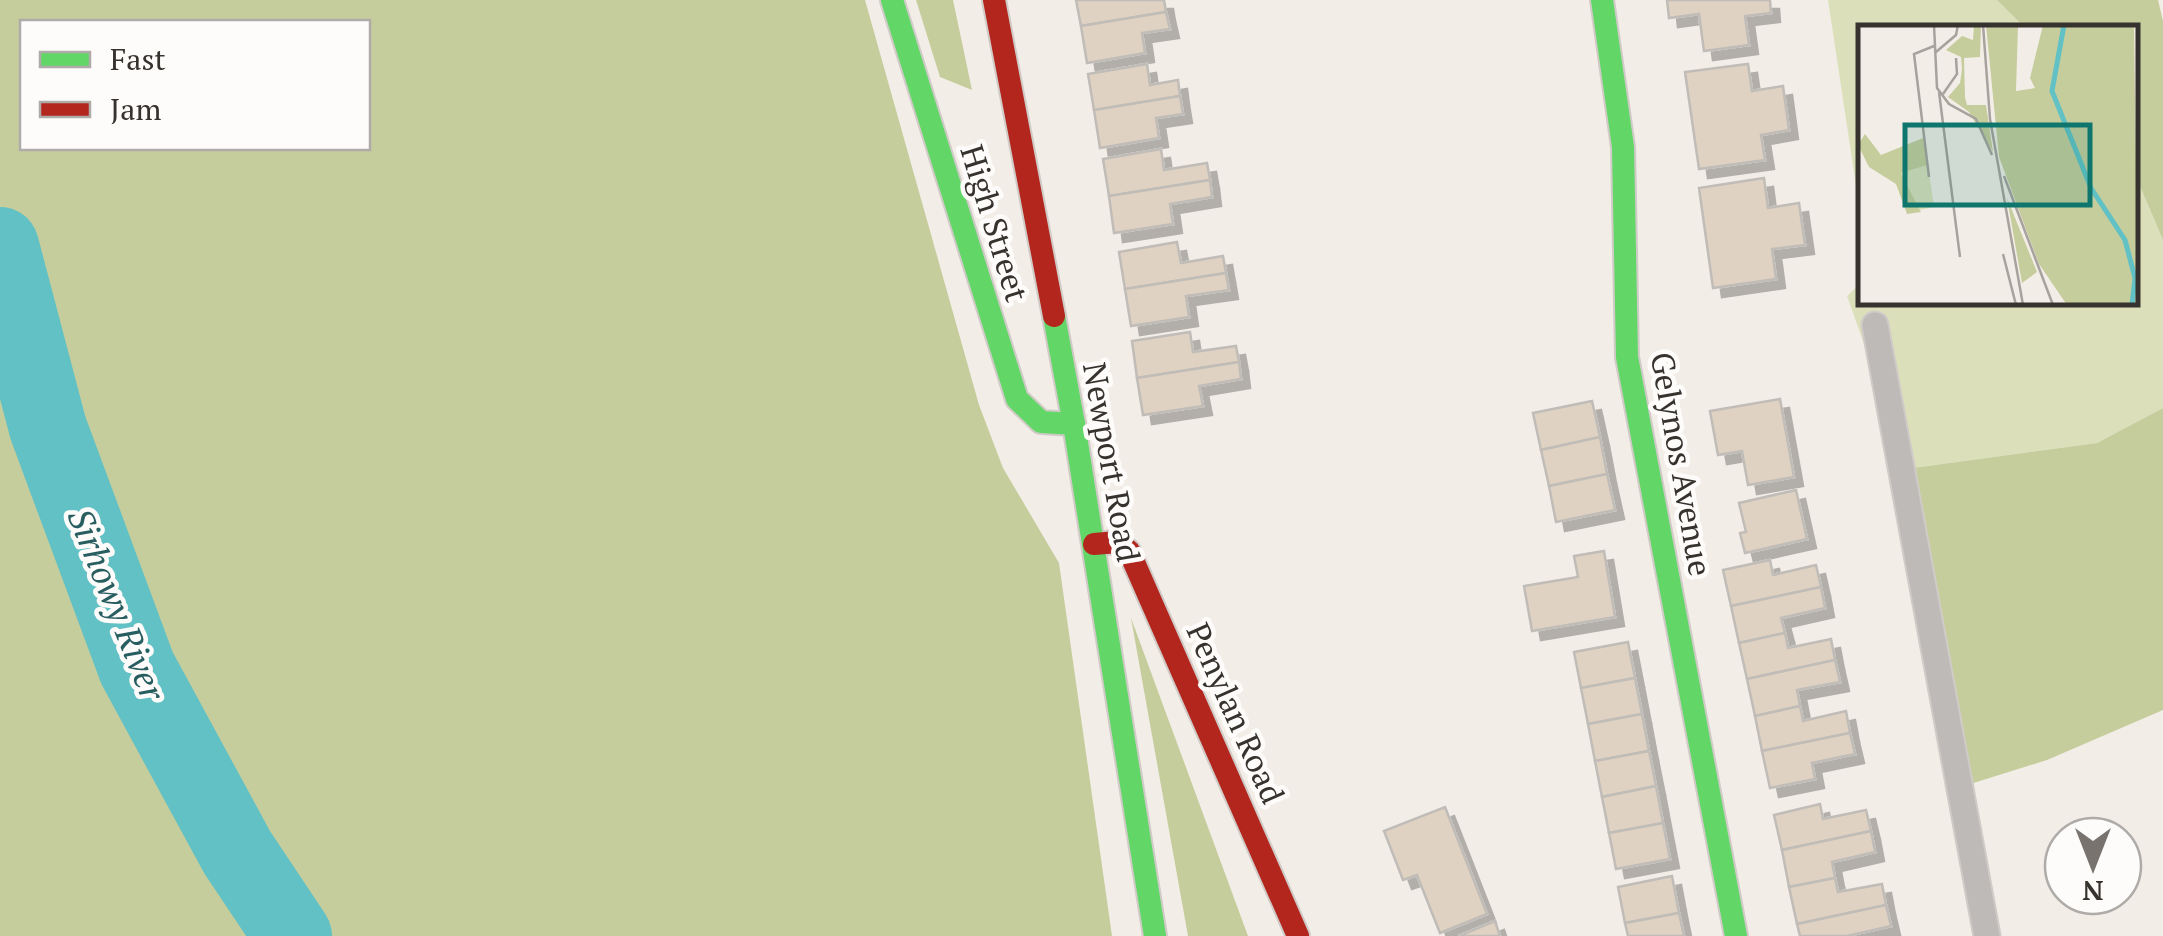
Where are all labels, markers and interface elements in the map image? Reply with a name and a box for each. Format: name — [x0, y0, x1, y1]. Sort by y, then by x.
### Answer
legend — [20, 20, 370, 150]
inset map — [1858, 25, 2138, 305]
text: Fast — [110, 39, 166, 79]
text: Jam — [110, 89, 161, 129]
street label: High Street — [951, 140, 1039, 307]
street label: Gelynos Avenue — [1642, 349, 1722, 579]
street label: Newport Road — [1074, 359, 1150, 565]
water label: Sirhowy River — [58, 501, 177, 708]
street label: Penylan Road — [1177, 616, 1295, 810]
north arrow — [2043, 816, 2143, 916]
text: N — [2082, 873, 2104, 910]

